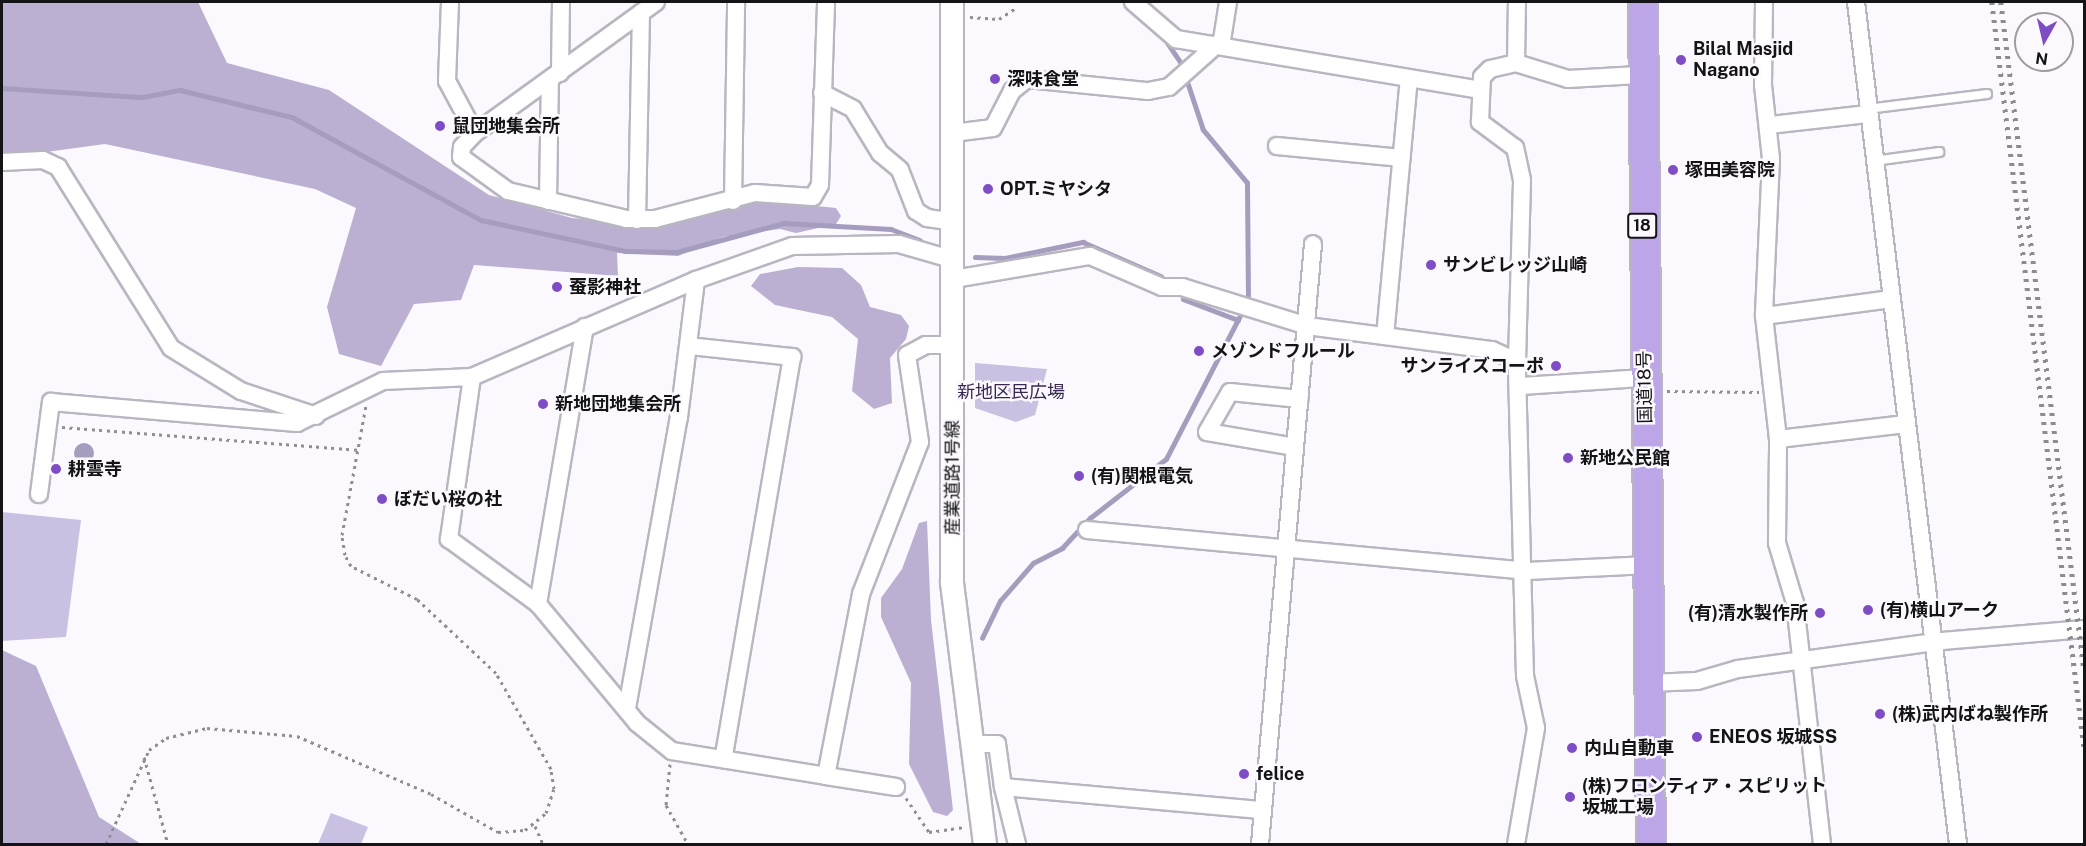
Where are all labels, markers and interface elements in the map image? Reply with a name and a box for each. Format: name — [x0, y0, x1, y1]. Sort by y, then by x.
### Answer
north arrow — [2014, 12, 2074, 72]
place label: Bilal Masjid Nagano — [1693, 39, 1793, 82]
text: N — [2034, 48, 2049, 69]
marker: Bilal Masjid Nagano — [1674, 53, 1688, 67]
place label: 深味食堂 — [1007, 68, 1079, 90]
marker: 深味食堂 — [988, 72, 1002, 86]
place label: 鼠団地集会所 — [452, 115, 560, 137]
marker: 鼠団地集会所 — [433, 119, 447, 133]
place label: 塚田美容院 — [1685, 159, 1775, 181]
marker: 塚田美容院 — [1666, 163, 1680, 177]
place label: OPT.ミヤシタ — [1000, 178, 1112, 200]
marker: OPT.ミヤシタ — [981, 182, 995, 196]
road number: 18 — [1627, 213, 1657, 239]
place label: サンビレッジ山崎 — [1443, 254, 1587, 276]
marker: サンビレッジ山崎 — [1424, 258, 1438, 272]
place label: 蚕影神社 — [569, 276, 641, 298]
marker: 蚕影神社 — [550, 280, 564, 294]
place label: メゾンドフルール — [1211, 340, 1355, 362]
marker: メゾンドフルール — [1192, 344, 1206, 358]
street label: 国道18号 — [1634, 350, 1656, 424]
place label: サンライズコーポ — [1400, 355, 1544, 377]
marker: サンライズコーポ — [1549, 359, 1563, 373]
park label: 新地区民広場 — [957, 381, 1065, 403]
place label: 新地団地集会所 — [555, 393, 681, 415]
marker: 新地団地集会所 — [536, 397, 550, 411]
street label: 産業道路1号線 — [942, 420, 964, 536]
place label: 新地公民館 — [1580, 447, 1670, 469]
marker: 新地公民館 — [1561, 451, 1575, 465]
place label: 耕雲寺 — [68, 458, 122, 480]
marker: 耕雲寺 — [49, 462, 63, 476]
place label: (有)関根電気 — [1091, 465, 1193, 487]
marker: (有)関根電気 — [1072, 469, 1086, 483]
place label: ぼだい桜の社 — [394, 488, 502, 510]
marker: ぼだい桜の社 — [375, 492, 389, 506]
place label: (有)横山アーク — [1880, 599, 1999, 621]
place label: (有)清水製作所 — [1688, 602, 1808, 624]
marker: (有)横山アーク — [1861, 603, 1875, 617]
marker: (有)清水製作所 — [1813, 606, 1827, 620]
place label: (株)武内ばね製作所 — [1892, 703, 2048, 725]
marker: (株)武内ばね製作所 — [1873, 707, 1887, 721]
place label: ENEOS 坂城SS — [1709, 726, 1837, 748]
marker: ENEOS 坂城SS — [1690, 730, 1704, 744]
place label: 内山自動車 — [1584, 737, 1674, 759]
marker: 内山自動車 — [1565, 741, 1579, 755]
place label: felice — [1256, 763, 1304, 785]
marker: felice — [1237, 767, 1251, 781]
place label: (株)フロンティア・スピリット 坂城工場 — [1582, 776, 1828, 818]
marker: (株)フロンティア・スピリット 坂城工場 — [1563, 790, 1577, 804]

